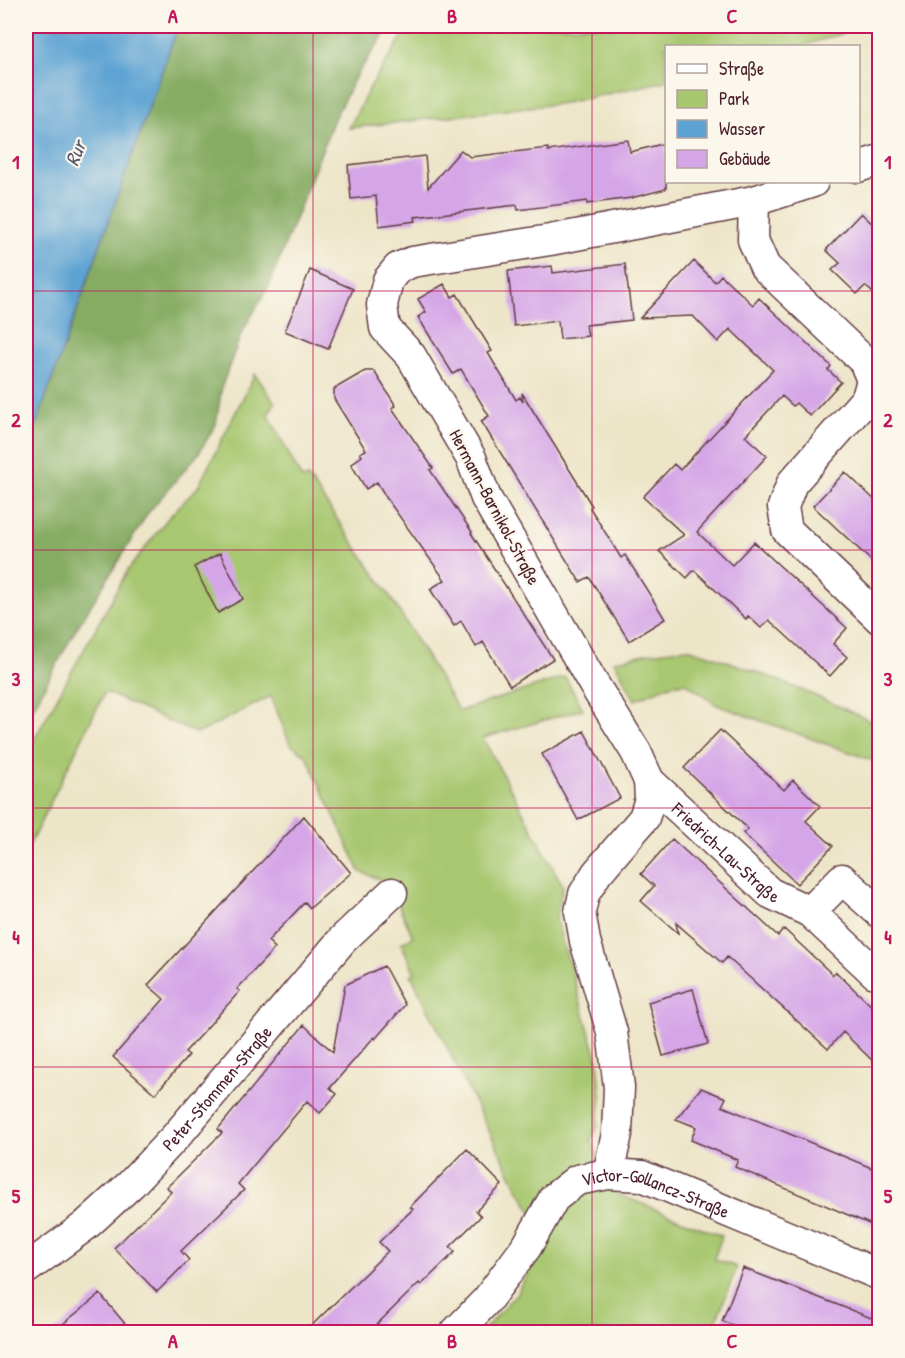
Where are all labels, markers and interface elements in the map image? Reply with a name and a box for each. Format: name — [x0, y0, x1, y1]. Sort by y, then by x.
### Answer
text: A — [168, 2, 178, 29]
text: B — [447, 2, 457, 29]
text: C — [727, 2, 738, 29]
legend — [665, 45, 860, 183]
text: Straße — [719, 56, 764, 81]
text: Park — [719, 86, 750, 111]
text: Wasser — [719, 116, 765, 141]
water label: Rur — [58, 134, 93, 169]
text: Gebäude — [719, 146, 771, 171]
text: 1 — [12, 148, 20, 175]
text: 1 — [884, 148, 892, 175]
text: 2 — [11, 406, 21, 433]
text: 2 — [883, 406, 893, 433]
street label: Hermann-Barnikol-Straße — [443, 425, 547, 589]
text: 3 — [12, 665, 21, 692]
text: 3 — [884, 665, 893, 692]
street label: Friedrich-Lau-Straße — [666, 796, 784, 908]
text: 4 — [12, 923, 20, 950]
text: 4 — [884, 923, 892, 950]
street label: Peter-Stommen-Straße — [156, 1020, 277, 1156]
street label: Victor-Gollancz-Straße — [579, 1162, 733, 1224]
text: 5 — [12, 1182, 21, 1209]
text: 5 — [884, 1182, 893, 1209]
text: A — [168, 1327, 178, 1354]
text: B — [447, 1327, 457, 1354]
text: C — [727, 1327, 738, 1354]

